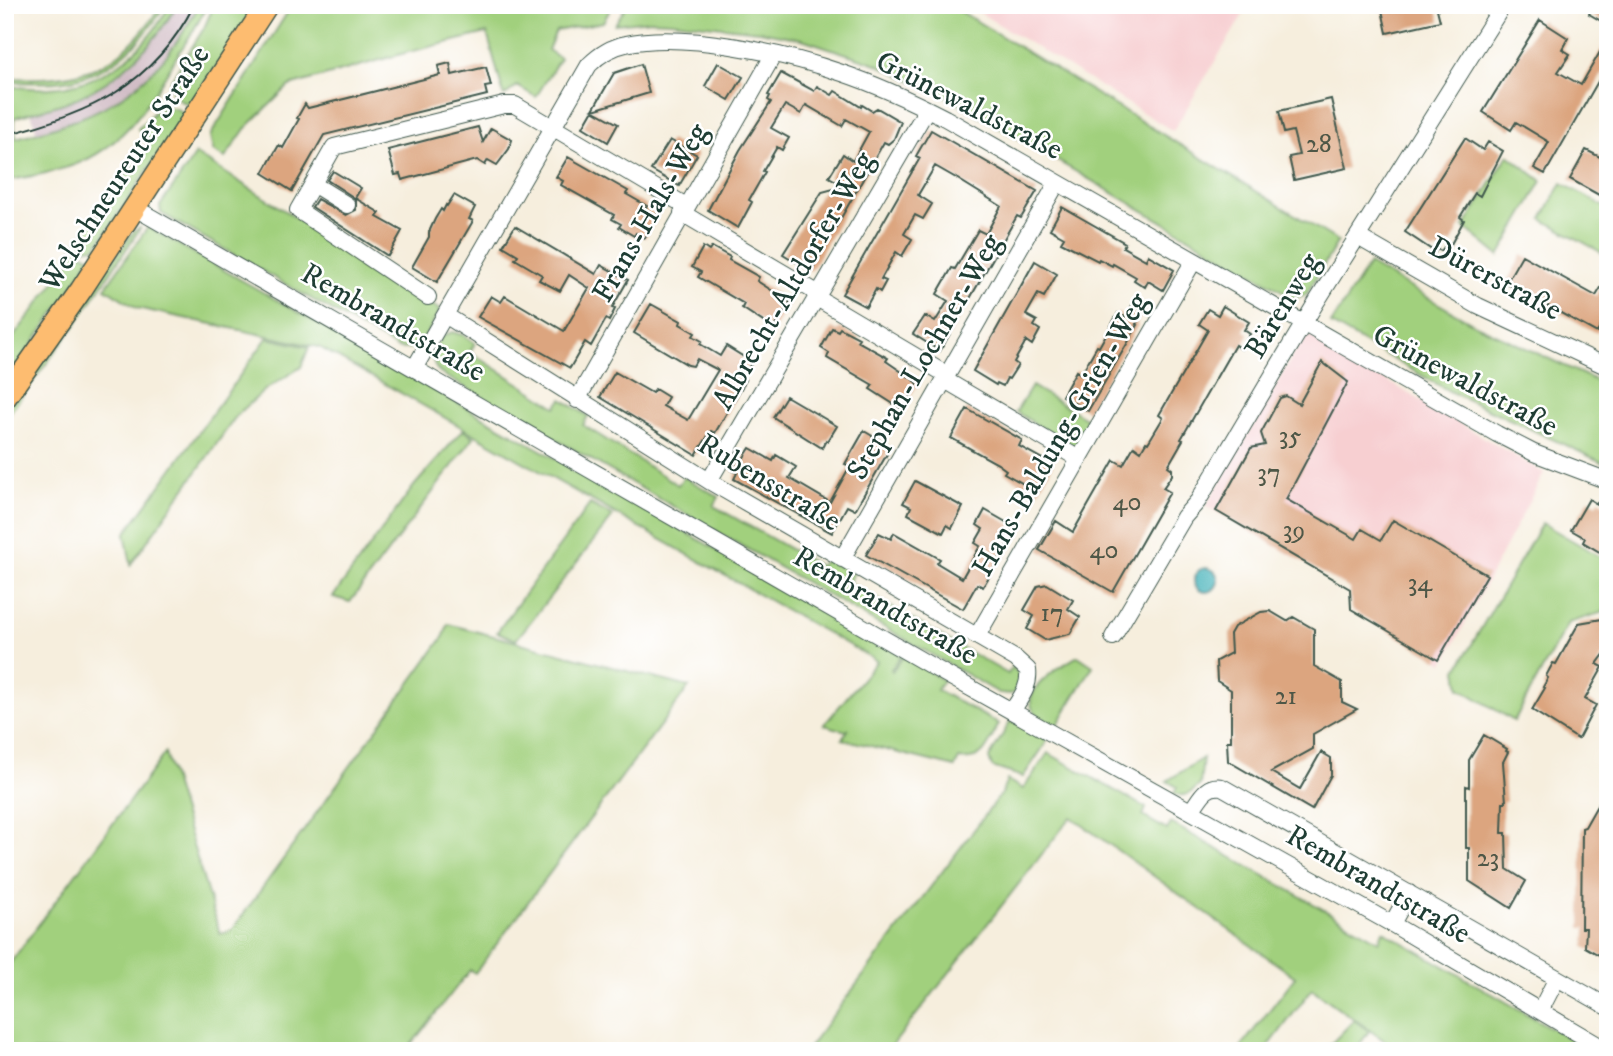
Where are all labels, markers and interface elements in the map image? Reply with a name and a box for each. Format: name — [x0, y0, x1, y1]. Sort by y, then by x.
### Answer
street label: Welschneureuter Straße — [31, 39, 218, 300]
street label: Grünewaldstraße — [869, 43, 1069, 169]
street label: Frans-Hals-Weg — [585, 116, 717, 309]
house number: 28 — [1306, 128, 1332, 161]
street label: Albrecht-Altdorfer-Weg — [705, 145, 883, 417]
street label: Stephan-Lochner-Weg — [839, 227, 1011, 487]
street label: Dürerstraße — [1422, 228, 1568, 330]
street label: Bärenweg — [1237, 246, 1329, 366]
street label: Rembrandtstraße — [294, 255, 492, 391]
street label: Hans-Baldung-Grien-Weg — [965, 286, 1158, 584]
street label: Grünewaldstraße — [1366, 317, 1564, 445]
house number: 35 — [1279, 420, 1301, 453]
street label: Rubensstraße — [691, 426, 847, 540]
house number: 37 — [1257, 457, 1281, 490]
house number: 40 — [1113, 486, 1141, 519]
house number: 39 — [1283, 514, 1305, 547]
house number: 40 — [1090, 534, 1118, 567]
street label: Rembrandtstraße — [786, 538, 984, 674]
house number: 34 — [1408, 567, 1433, 600]
house number: 17 — [1040, 597, 1064, 630]
house number: 21 — [1275, 680, 1297, 713]
street label: Rembrandtstraße — [1279, 817, 1477, 953]
house number: 23 — [1477, 842, 1499, 875]

